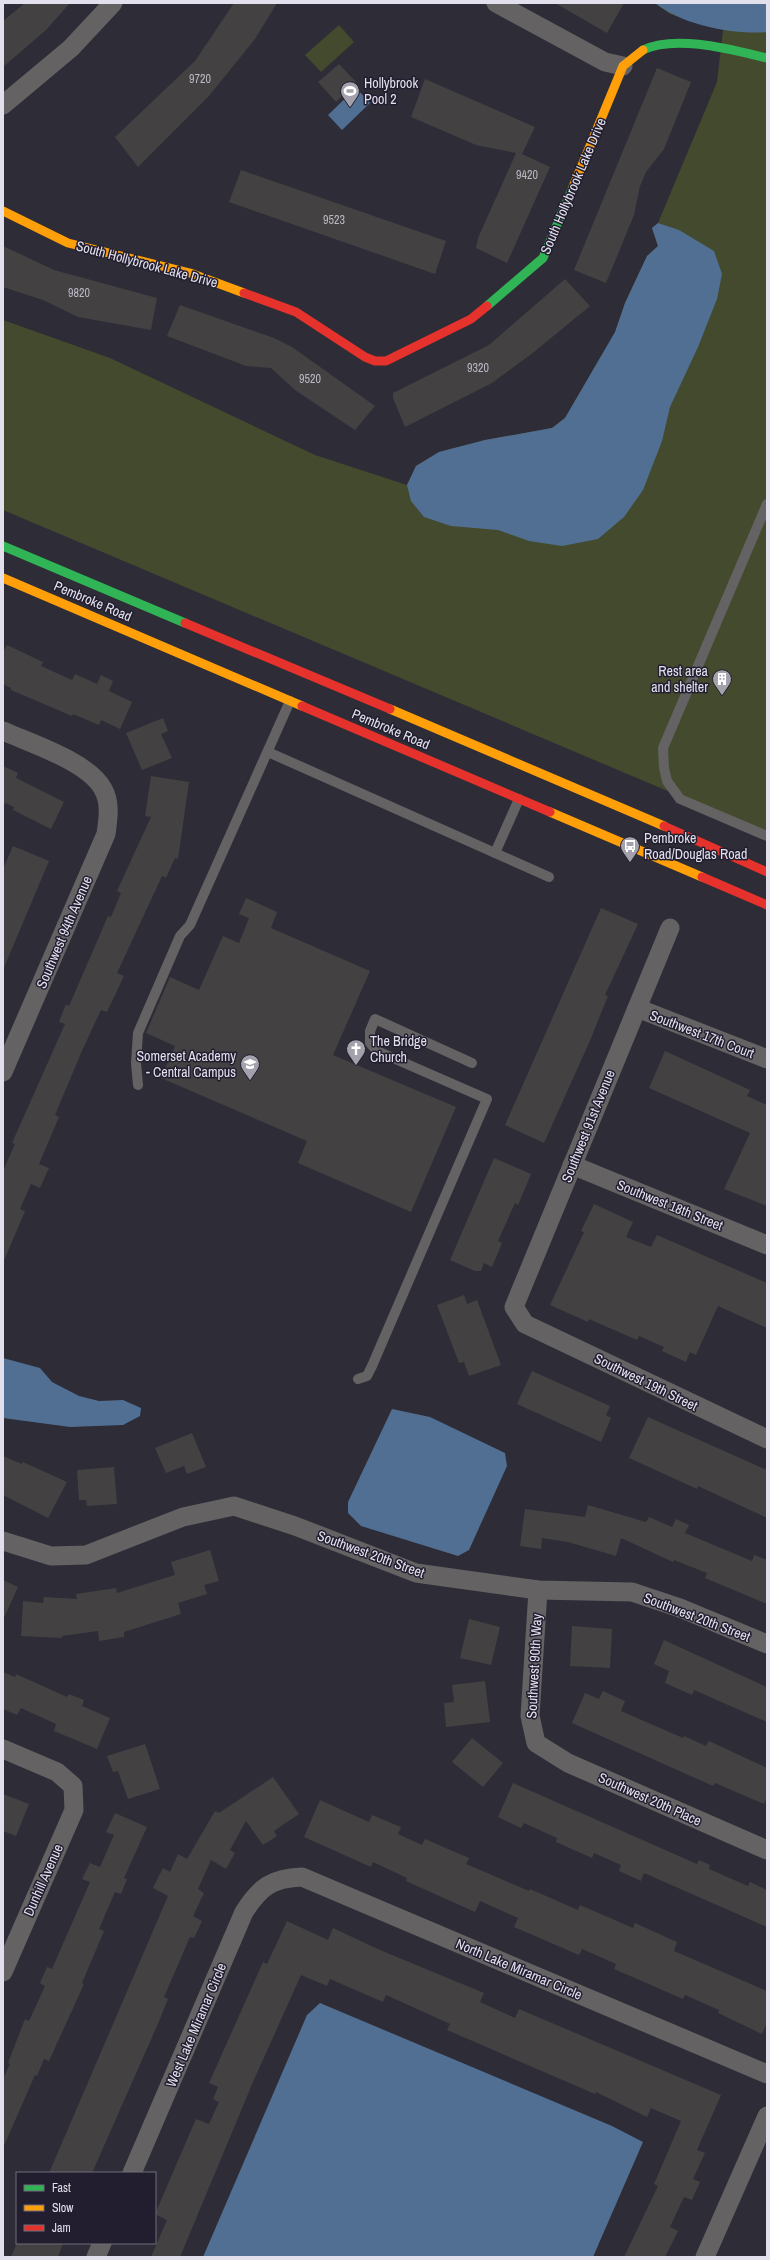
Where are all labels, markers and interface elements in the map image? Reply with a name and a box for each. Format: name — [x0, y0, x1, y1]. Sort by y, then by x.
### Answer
house number: 9720 — [189, 71, 211, 87]
place label: Hollybrook Pool 2 — [364, 74, 418, 108]
sports icon: Hollybrook Pool 2 — [339, 80, 361, 108]
street label: South Hollybrook Lake Drive — [536, 115, 610, 257]
house number: 9420 — [516, 167, 538, 183]
house number: 9523 — [323, 212, 345, 228]
street label: South Hollybrook Lake Drive — [74, 236, 220, 292]
house number: 9820 — [68, 285, 90, 301]
house number: 9320 — [467, 360, 489, 376]
house number: 9520 — [299, 371, 321, 387]
street label: Pembroke Road — [51, 577, 135, 625]
place label: Rest area and shelter — [651, 662, 709, 696]
building icon: Rest area and shelter — [711, 668, 733, 696]
street label: Pembroke Road — [349, 705, 433, 753]
place label: Pembroke Road/Douglas Road — [644, 829, 747, 863]
bus stop icon: Pembroke Road/Douglas Road — [619, 835, 641, 863]
street label: Southwest 94th Avenue — [32, 873, 96, 991]
street label: Southwest 17th Court — [647, 1006, 757, 1062]
place label: The Bridge Church — [370, 1032, 427, 1066]
church icon: The Bridge Church — [345, 1038, 367, 1066]
place label: Somerset Academy - Central Campus — [136, 1047, 236, 1081]
school or university icon: Somerset Academy - Central Campus — [239, 1053, 261, 1081]
street label: Southwest 91st Avenue — [557, 1067, 619, 1185]
street label: Southwest 18th Street — [614, 1175, 726, 1235]
street label: Southwest 19th Street — [591, 1349, 701, 1415]
street label: Southwest 20th Street — [315, 1526, 427, 1582]
street label: Southwest 20th Street — [641, 1588, 753, 1646]
street label: Southwest 90th Way — [522, 1613, 546, 1719]
street label: Southwest 20th Place — [596, 1768, 704, 1830]
street label: Dunhill Avenue — [19, 1841, 67, 1919]
street label: North Lake Miramar Circle — [453, 1934, 585, 2004]
street label: West Lake Miramar Circle — [162, 1960, 230, 2090]
legend — [16, 2172, 156, 2244]
text: Fast — [52, 2180, 71, 2196]
text: Slow — [52, 2200, 74, 2216]
text: Jam — [52, 2220, 71, 2236]

